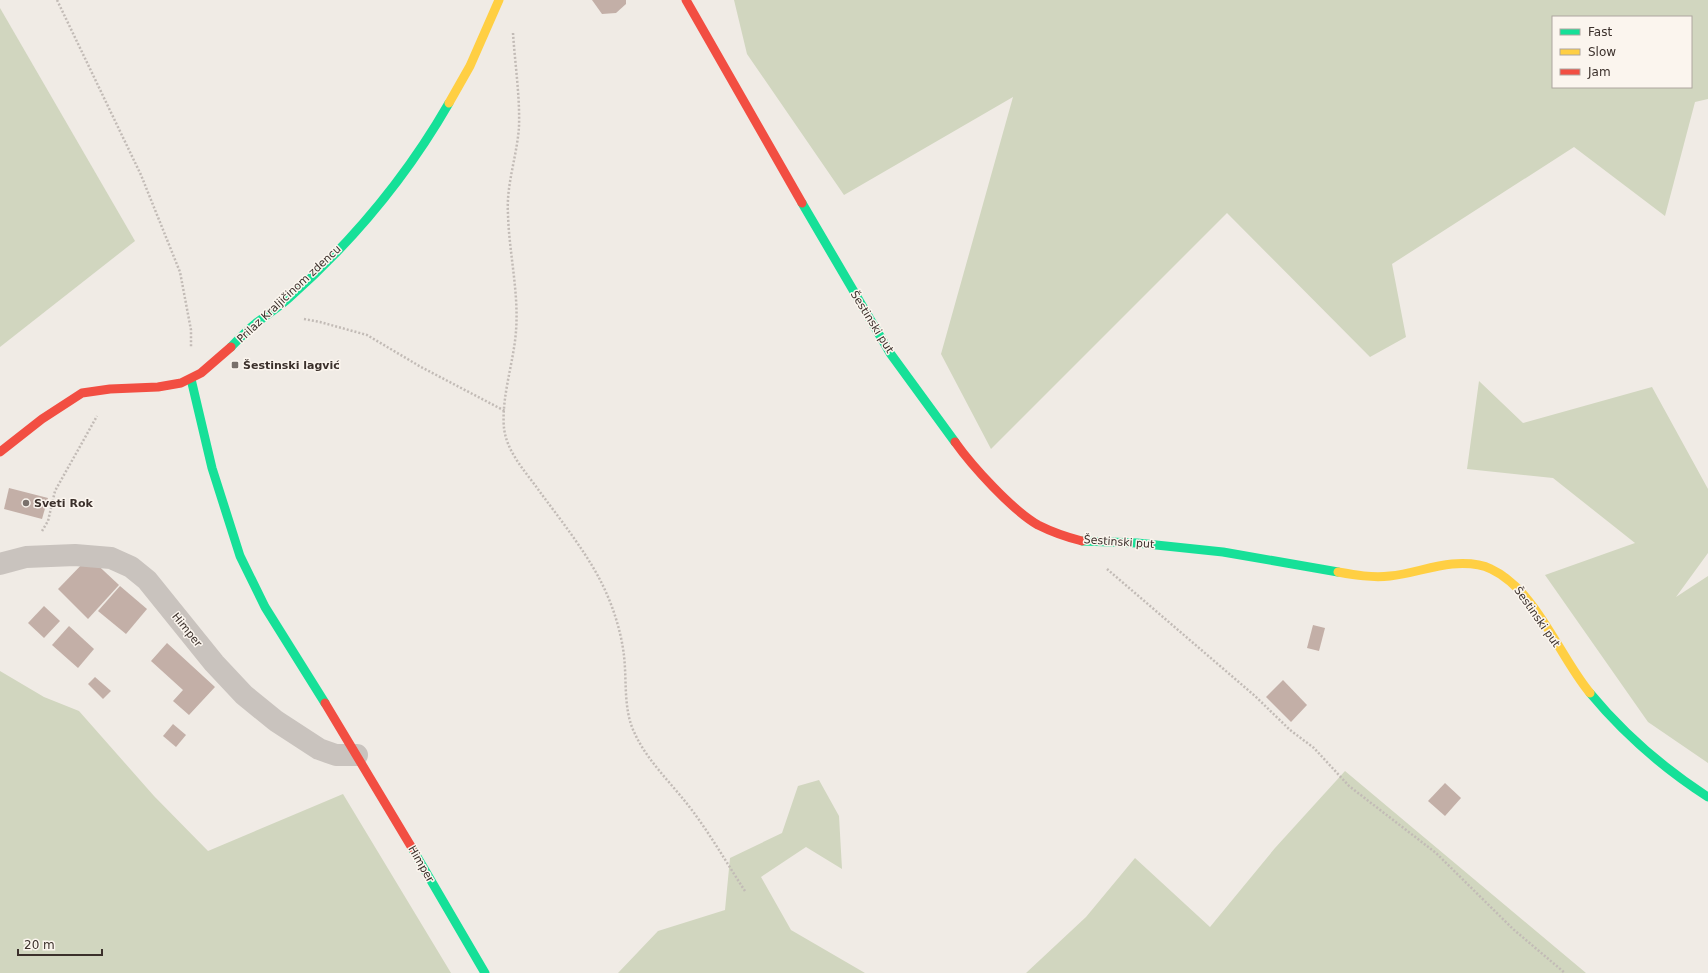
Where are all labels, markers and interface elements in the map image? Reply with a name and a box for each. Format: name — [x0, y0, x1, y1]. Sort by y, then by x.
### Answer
legend — [1552, 16, 1692, 88]
text: Fast — [1588, 25, 1612, 39]
text: Slow — [1588, 45, 1616, 59]
text: Jam — [1587, 65, 1611, 79]
street label: Prilaz Kraljičinom zdencu — [234, 242, 344, 346]
street label: Šestinski put — [848, 289, 897, 356]
place label: Šestinski lagvić — [243, 359, 340, 372]
marker: Šestinski lagvić — [230, 360, 240, 370]
place label: Sveti Rok — [34, 497, 93, 510]
marker: Sveti Rok — [21, 498, 31, 508]
street label: Šestinski put — [1083, 533, 1155, 551]
street label: Šestinski put — [1511, 584, 1563, 650]
street label: Himper — [169, 610, 205, 650]
street label: Himper — [405, 843, 437, 885]
scale bar — [18, 931, 102, 957]
text: 20 m — [24, 938, 55, 952]

